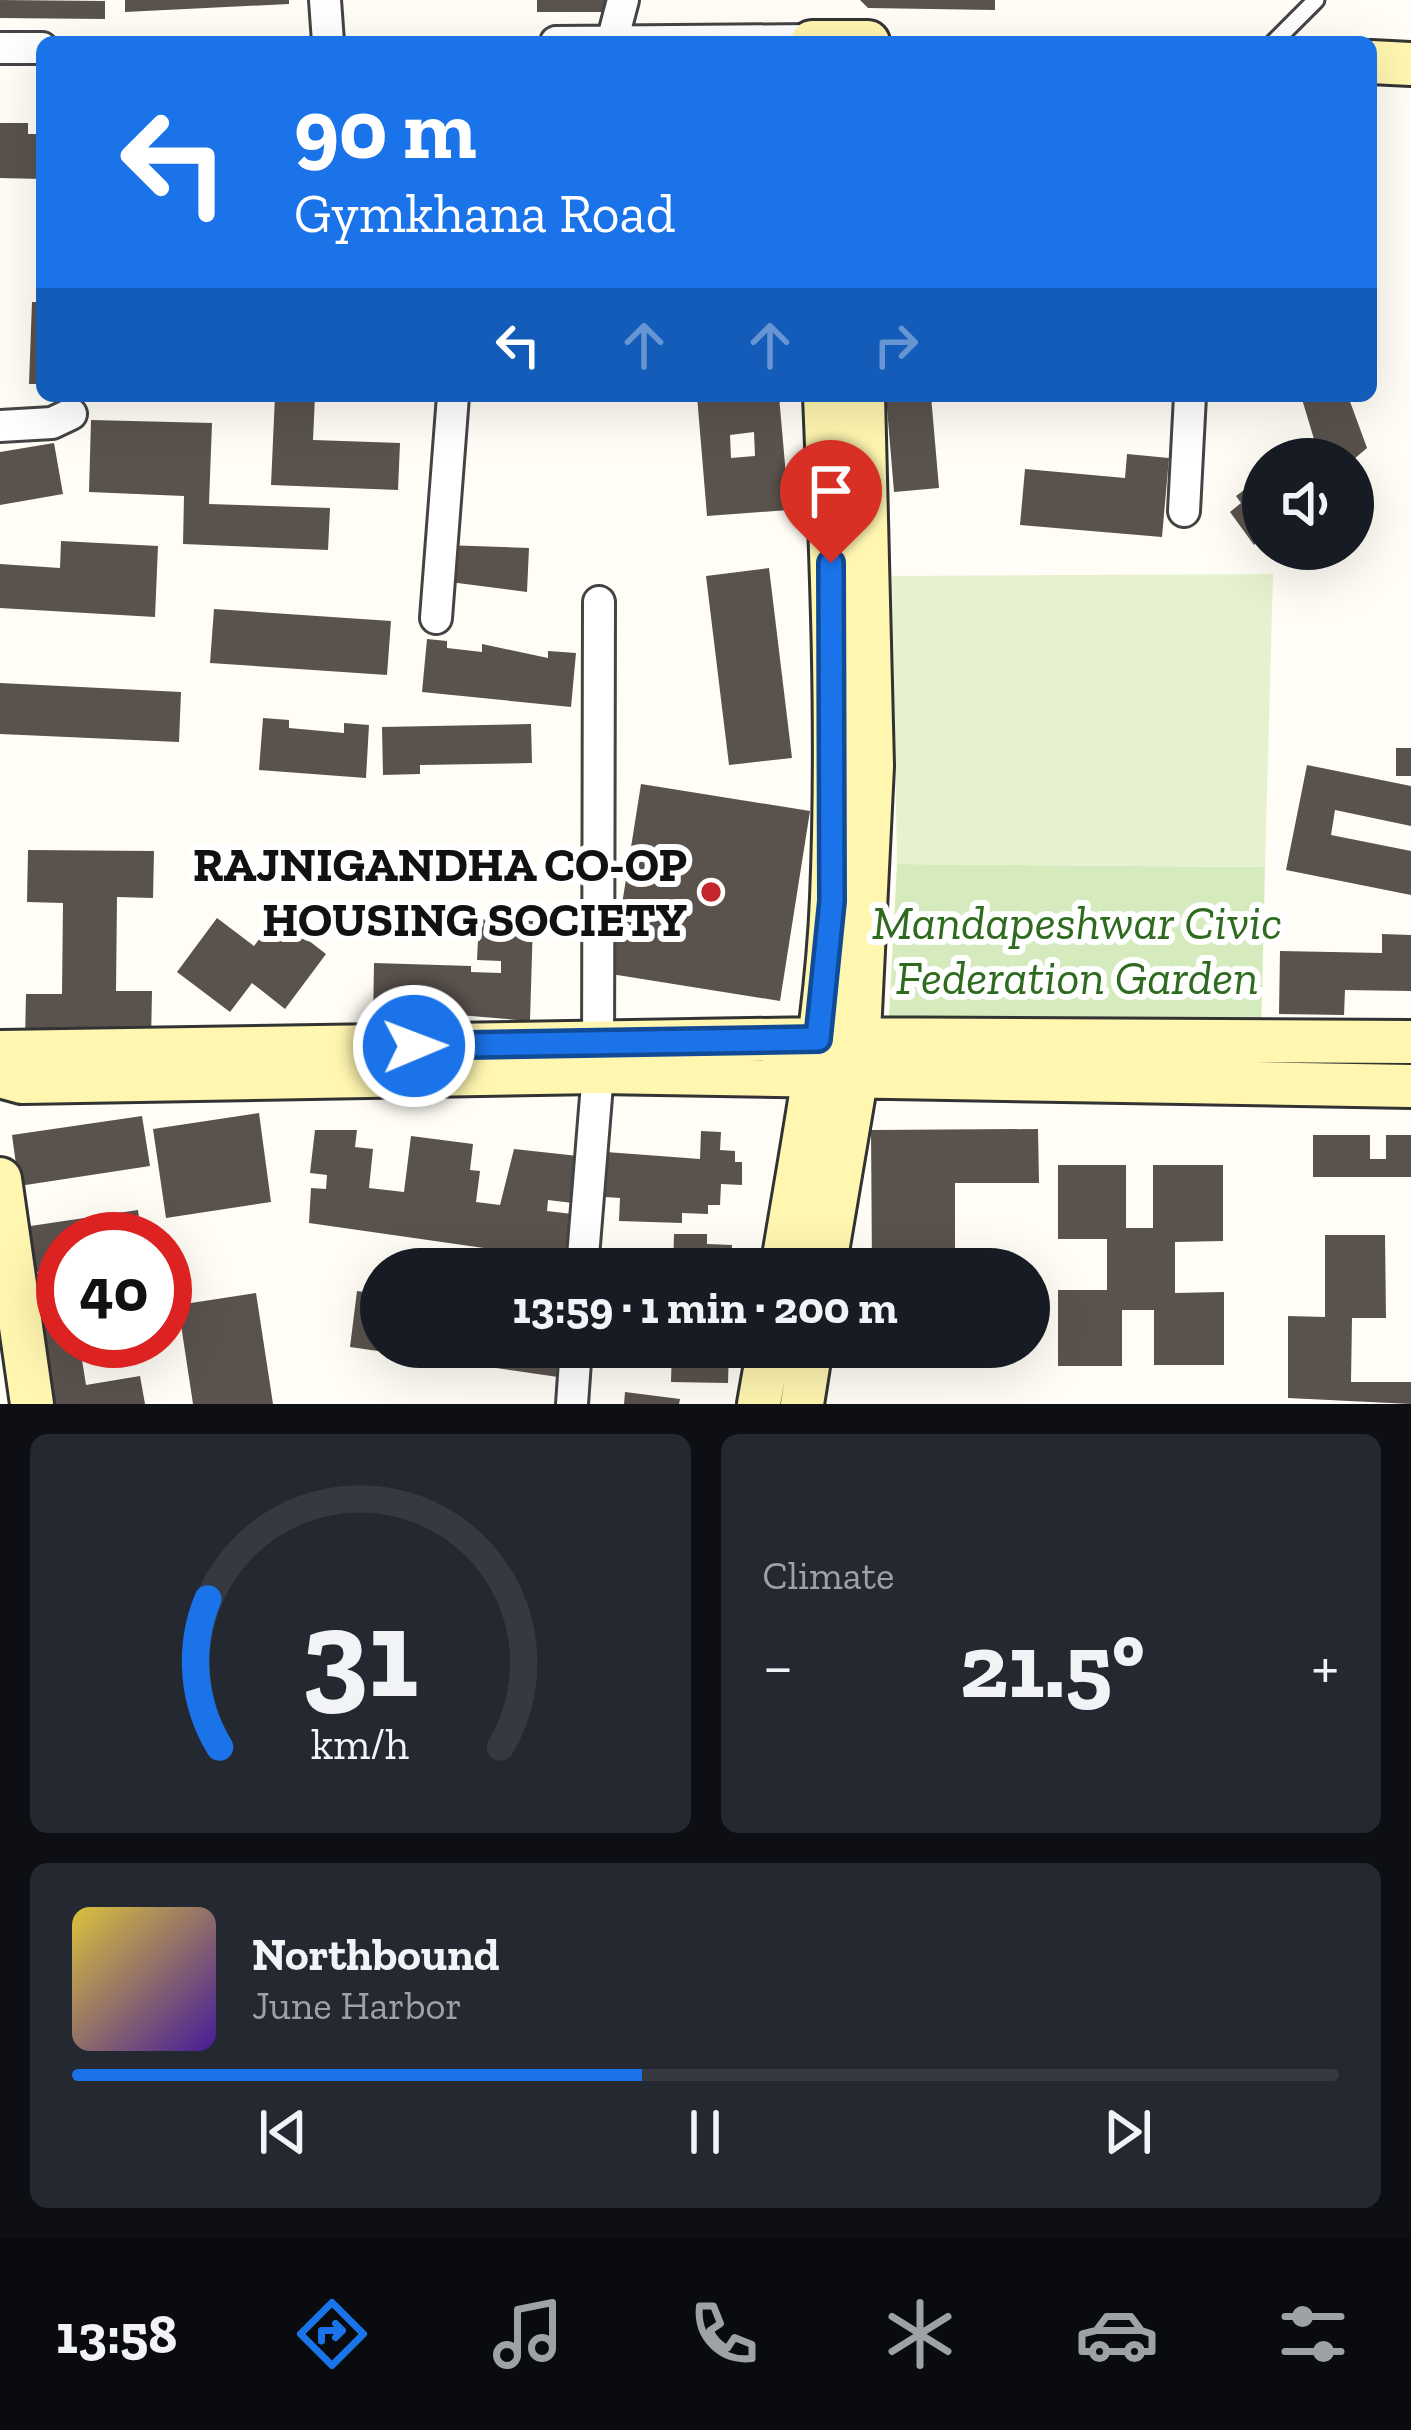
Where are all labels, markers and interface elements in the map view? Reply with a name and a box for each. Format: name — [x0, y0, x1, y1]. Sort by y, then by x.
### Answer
text: 90 m — [294, 79, 477, 180]
icon: left — [96, 84, 252, 240]
text: Gymkhana Road — [294, 181, 675, 246]
icon: left — [485, 312, 551, 378]
icon: ahead — [611, 312, 677, 378]
icon: ahead — [737, 312, 803, 378]
icon: right — [863, 312, 929, 378]
map controls — [1242, 438, 1374, 570]
button: sound — [1242, 438, 1374, 570]
pin — [780, 440, 882, 563]
icon: arrive — [798, 458, 864, 524]
place label: RAJNIGANDHA CO-OP HOUSING SOCIETY — [193, 836, 687, 948]
marker: RAJNIGANDHA CO-OP HOUSING SOCIETY — [698, 879, 724, 905]
park label: Mandapeshwar Civic Federation Garden — [872, 894, 1282, 1006]
position arrow — [351, 983, 477, 1109]
speed limit sign: 40 — [36, 1212, 192, 1368]
text: 13:59 · 1 min · 200 m — [512, 1281, 898, 1335]
text: Climate — [763, 1552, 894, 1599]
text: 31 — [302, 1578, 419, 1728]
text: 21.5° — [960, 1612, 1145, 1720]
text: − — [763, 1627, 793, 1706]
text: + — [1311, 1627, 1339, 1706]
text: km/h — [311, 1718, 409, 1769]
text: Northbound — [252, 1928, 500, 1982]
text: June Harbor — [252, 1982, 462, 2029]
icon: previous — [250, 2099, 316, 2165]
icon: pause — [672, 2099, 738, 2165]
icon: next — [1095, 2099, 1161, 2165]
icon: directions — [290, 2292, 374, 2376]
icon: music — [486, 2292, 570, 2376]
icon: phone — [682, 2292, 766, 2376]
icon: climate — [878, 2292, 962, 2376]
icon: car — [1075, 2292, 1159, 2376]
icon: filters — [1271, 2292, 1355, 2376]
text: 13:58 — [56, 2302, 177, 2367]

